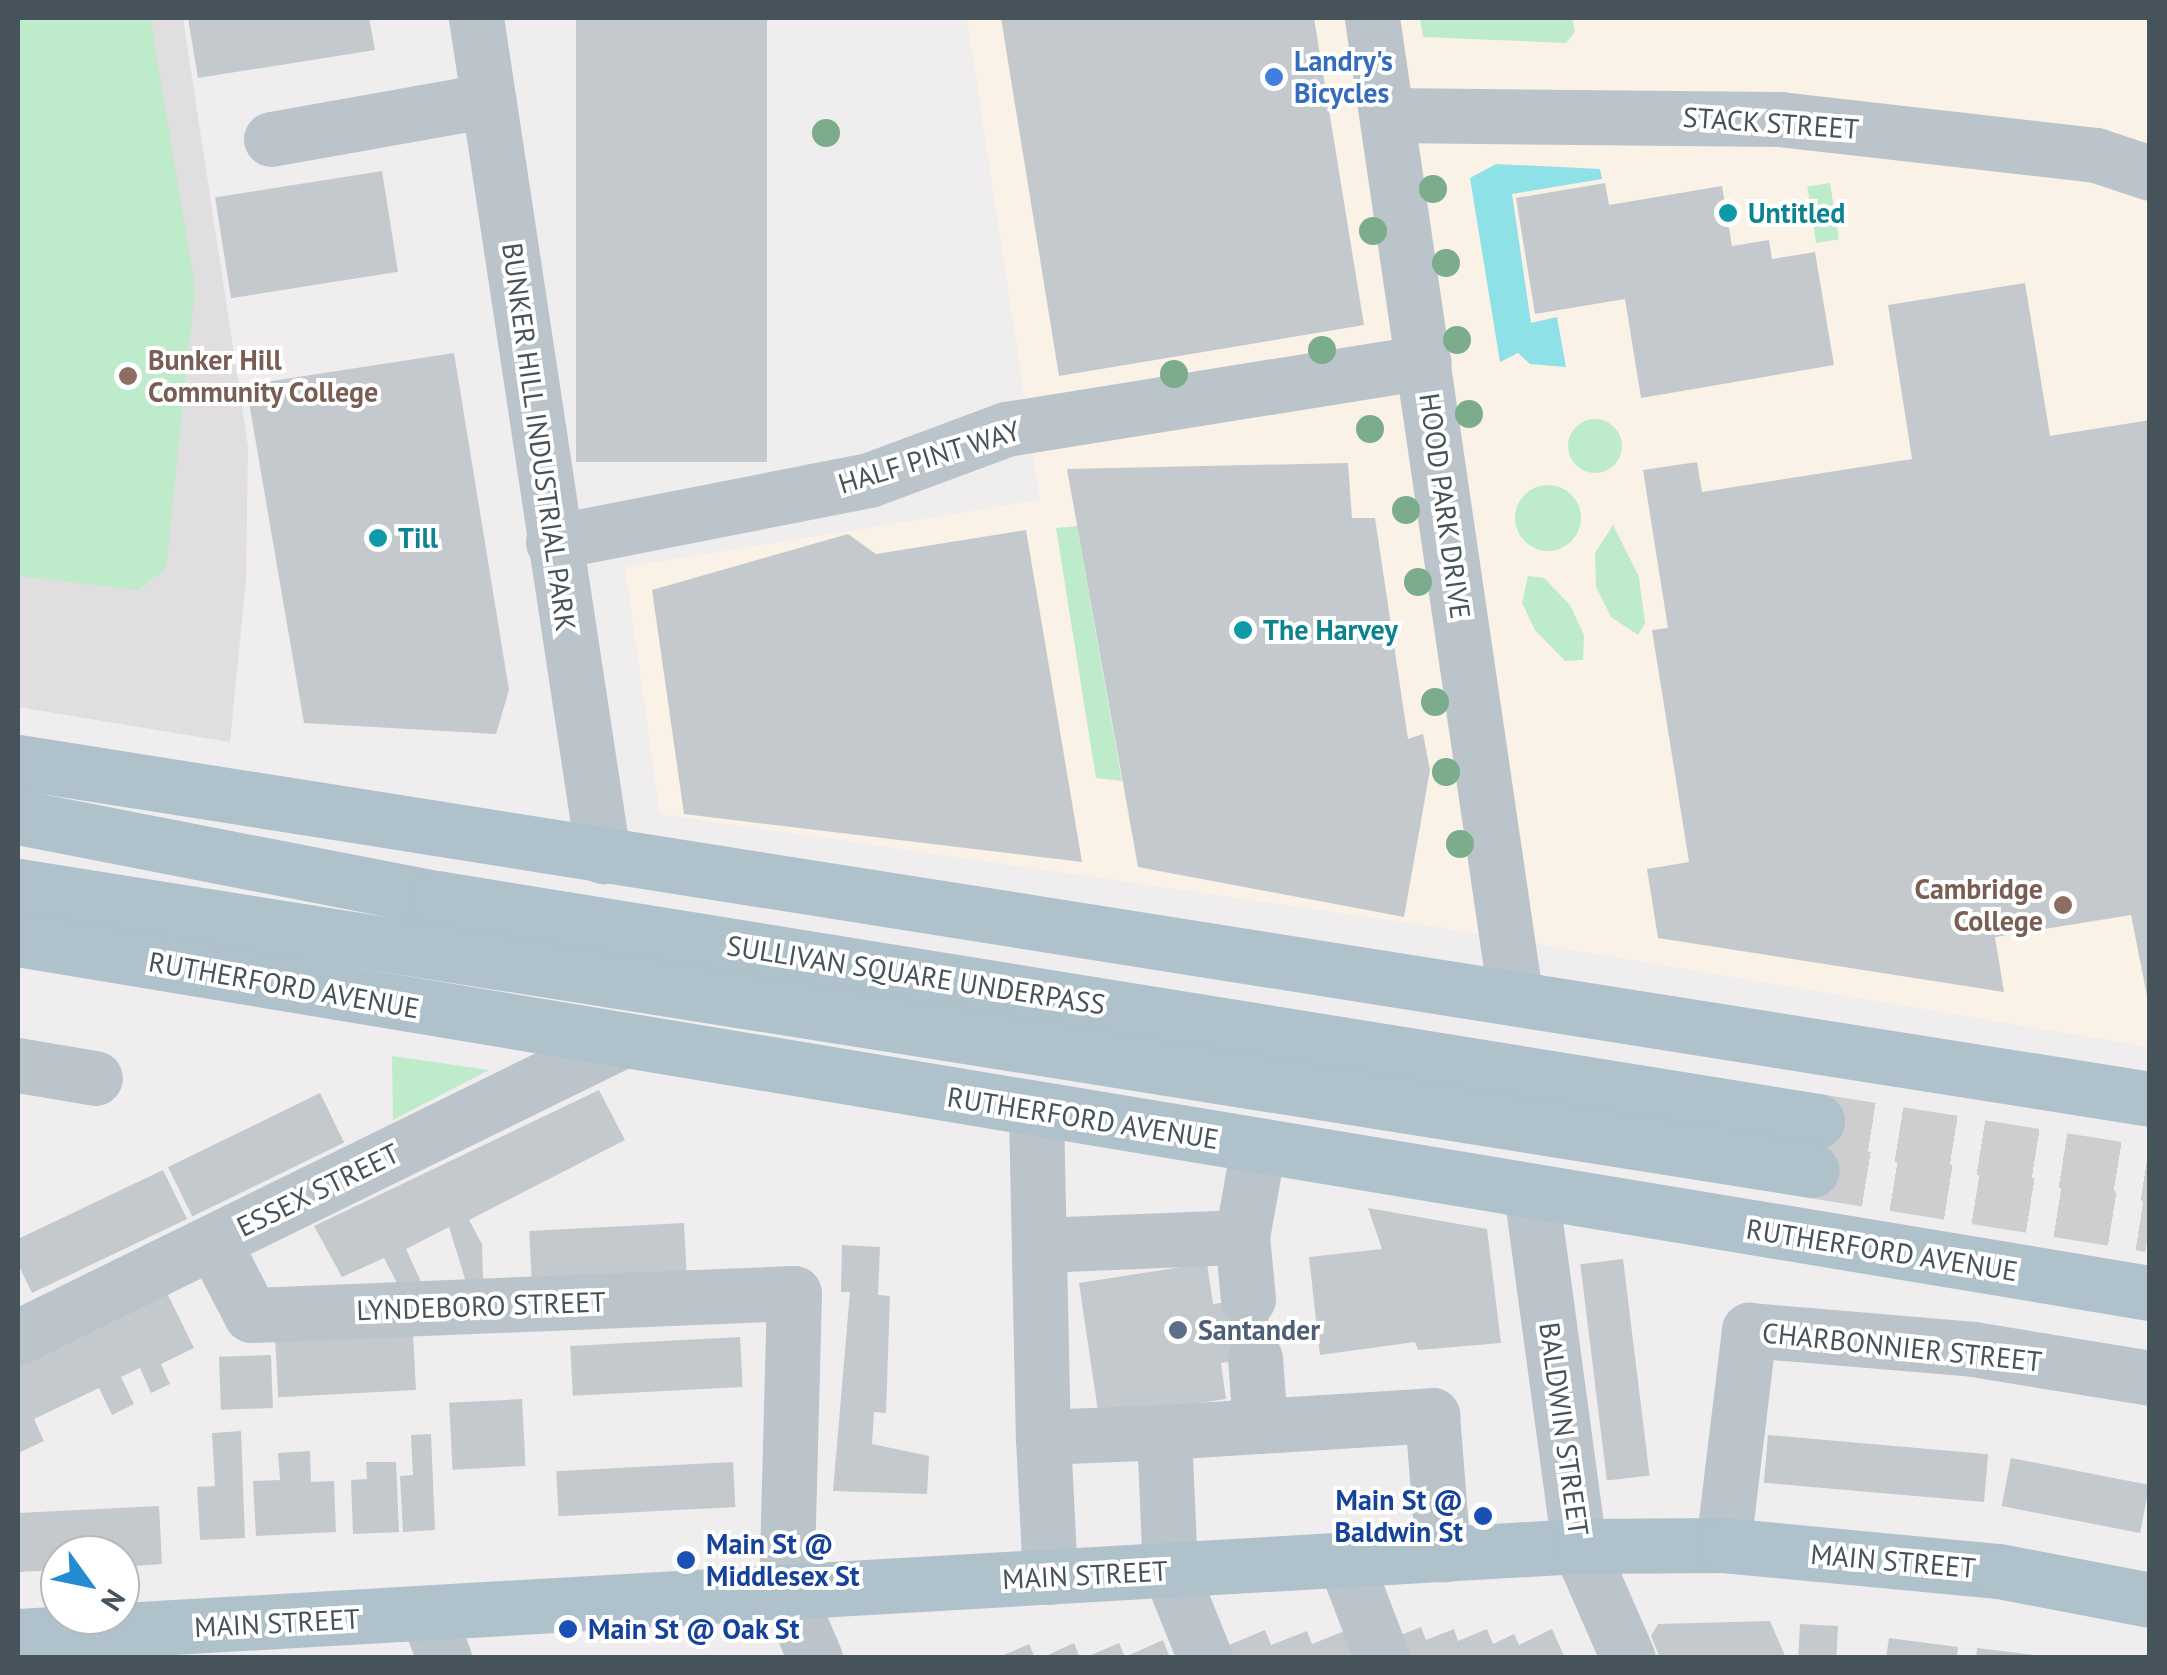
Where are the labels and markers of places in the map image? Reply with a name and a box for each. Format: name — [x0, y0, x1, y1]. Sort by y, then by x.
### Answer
place label: Landry's Bicycles — [1294, 44, 1393, 110]
marker: Landry's Bicycles — [1263, 66, 1285, 88]
place label: Untitled — [1748, 196, 1845, 230]
marker: Untitled — [1717, 202, 1739, 224]
place label: Bunker Hill Community College — [148, 343, 380, 409]
marker: Bunker Hill Community College — [117, 365, 139, 387]
place label: Till — [398, 521, 438, 555]
marker: Till — [367, 527, 389, 549]
place label: The Harvey — [1263, 613, 1398, 647]
marker: The Harvey — [1232, 619, 1254, 641]
place label: Cambridge College — [1915, 872, 2043, 938]
marker: Cambridge College — [2052, 894, 2074, 916]
place label: Santander — [1198, 1313, 1320, 1347]
marker: Santander — [1167, 1319, 1189, 1341]
place label: Main St @ Baldwin St — [1335, 1483, 1463, 1549]
marker: Main St @ Baldwin St — [1472, 1505, 1494, 1527]
place label: Main St @ Middlesex St — [706, 1527, 860, 1593]
marker: Main St @ Middlesex St — [675, 1549, 697, 1571]
place label: Main St @ Oak St — [588, 1612, 801, 1646]
marker: Main St @ Oak St — [557, 1618, 579, 1640]

